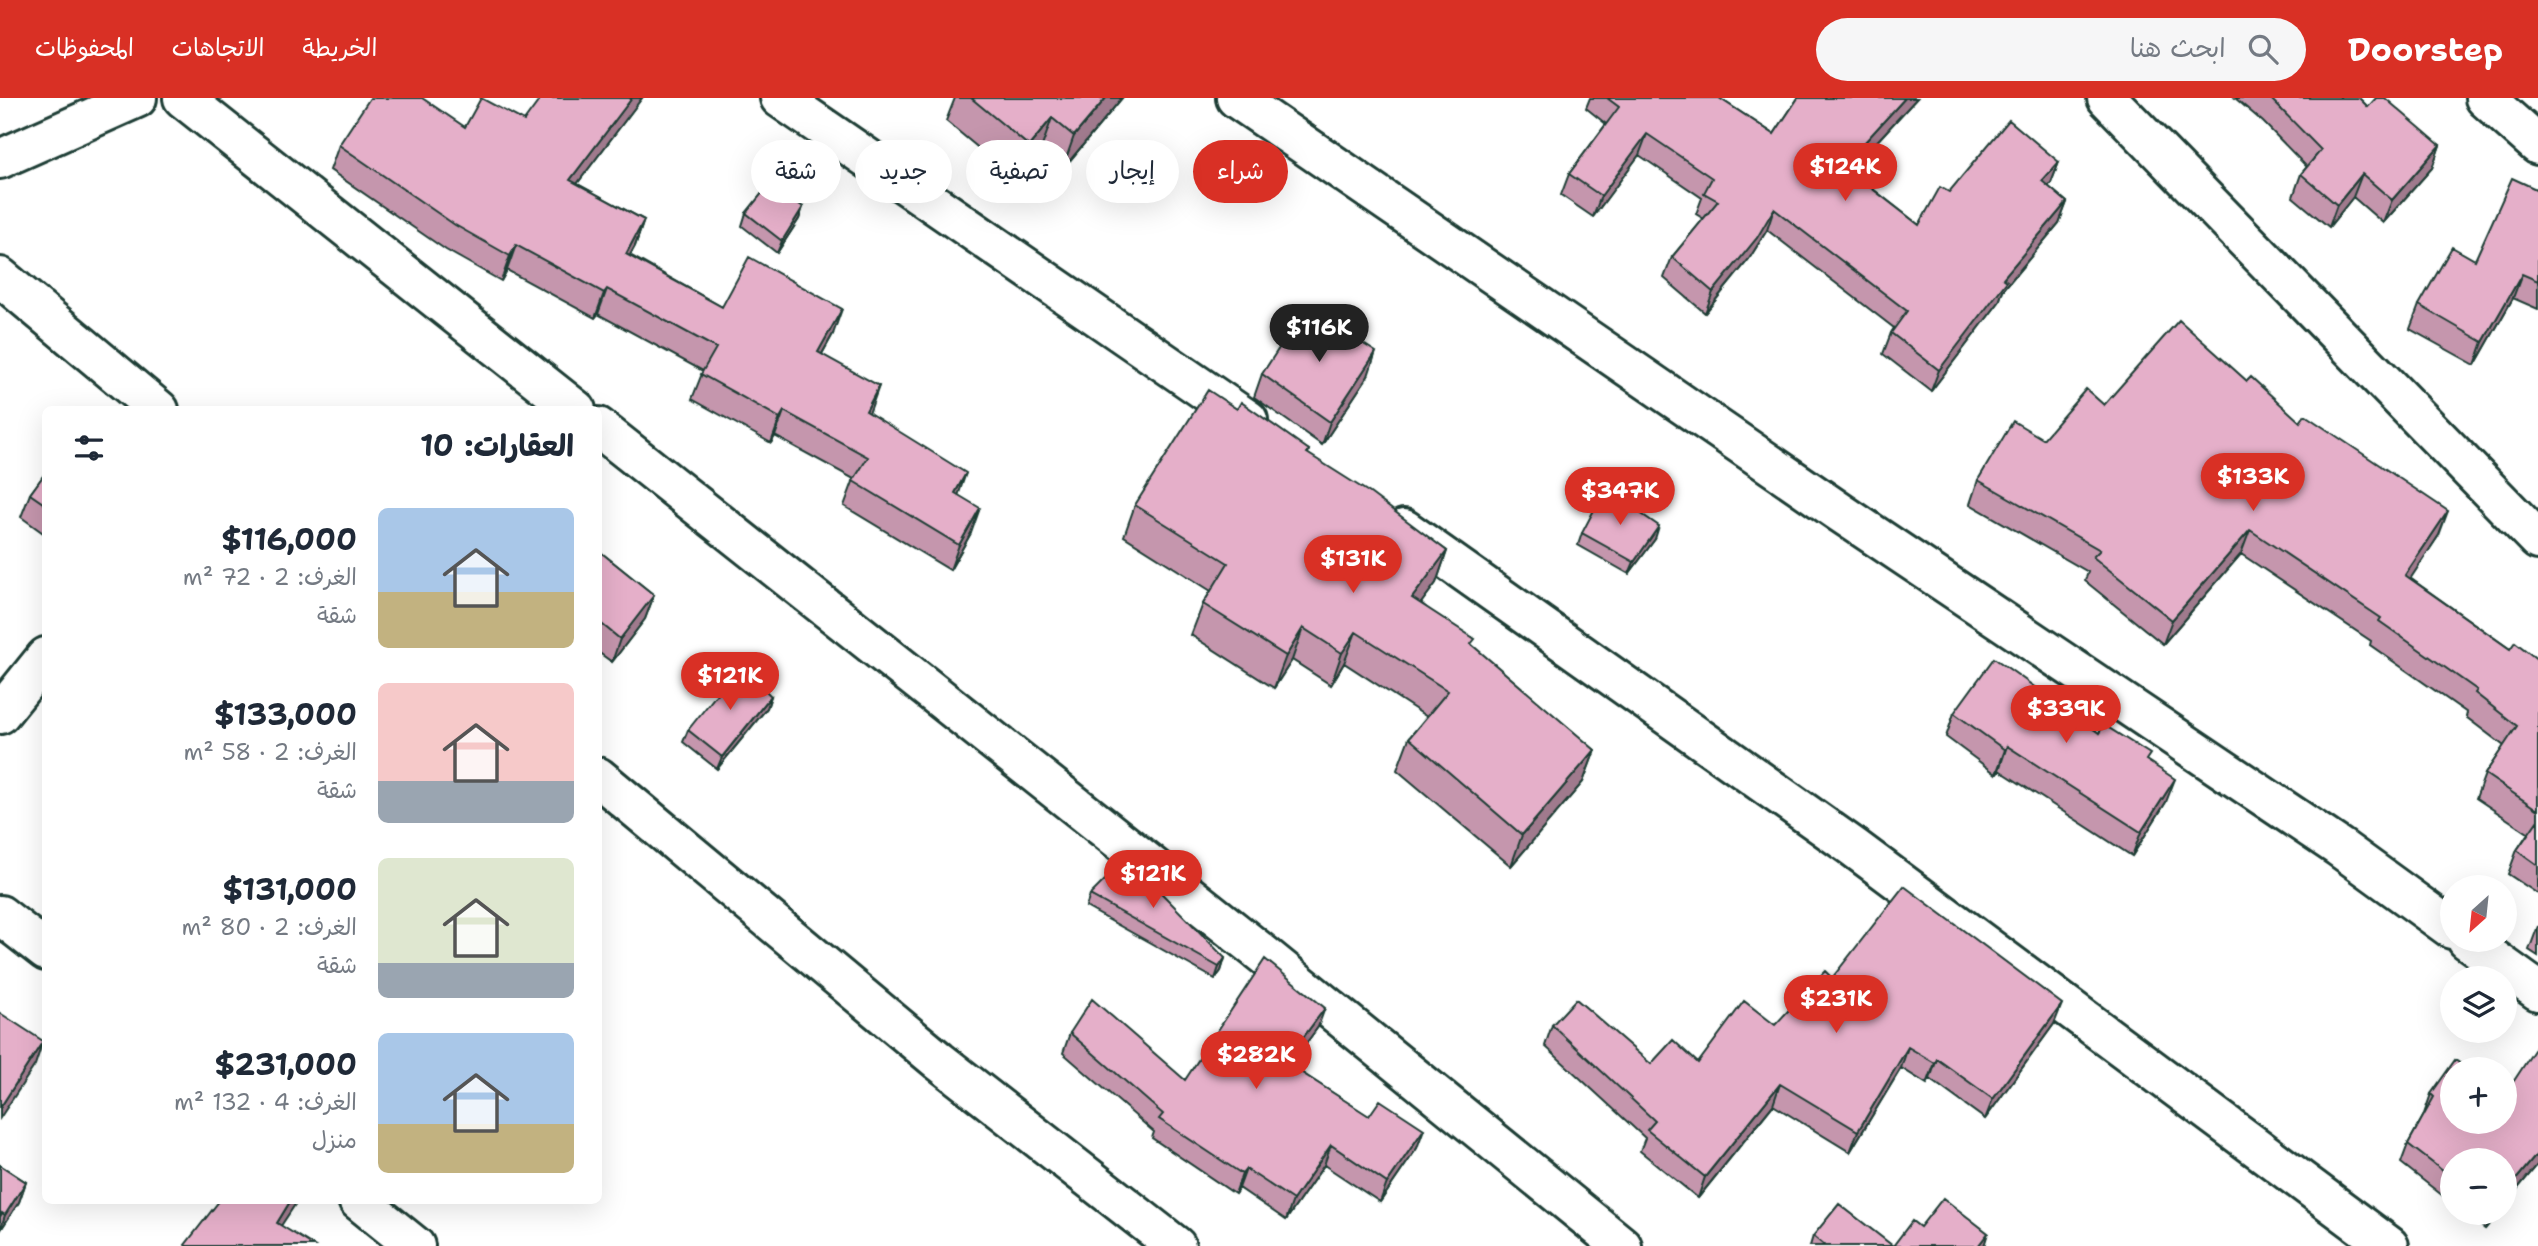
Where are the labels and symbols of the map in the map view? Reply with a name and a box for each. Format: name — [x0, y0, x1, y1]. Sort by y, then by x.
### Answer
pin: $124K — [1796, 144, 1894, 203]
pin: $116K — [1270, 304, 1368, 364]
pin: $133K — [2204, 454, 2302, 513]
pin: $347K — [1571, 468, 1669, 527]
pin: $131K — [1304, 536, 1402, 595]
pin: $121K — [681, 652, 779, 712]
pin: $339K — [2017, 686, 2115, 745]
pin: $121K — [1104, 850, 1202, 910]
north arrow — [2440, 875, 2516, 952]
pin: $231K — [1787, 976, 1885, 1035]
pin: $282K — [1207, 1032, 1305, 1091]

